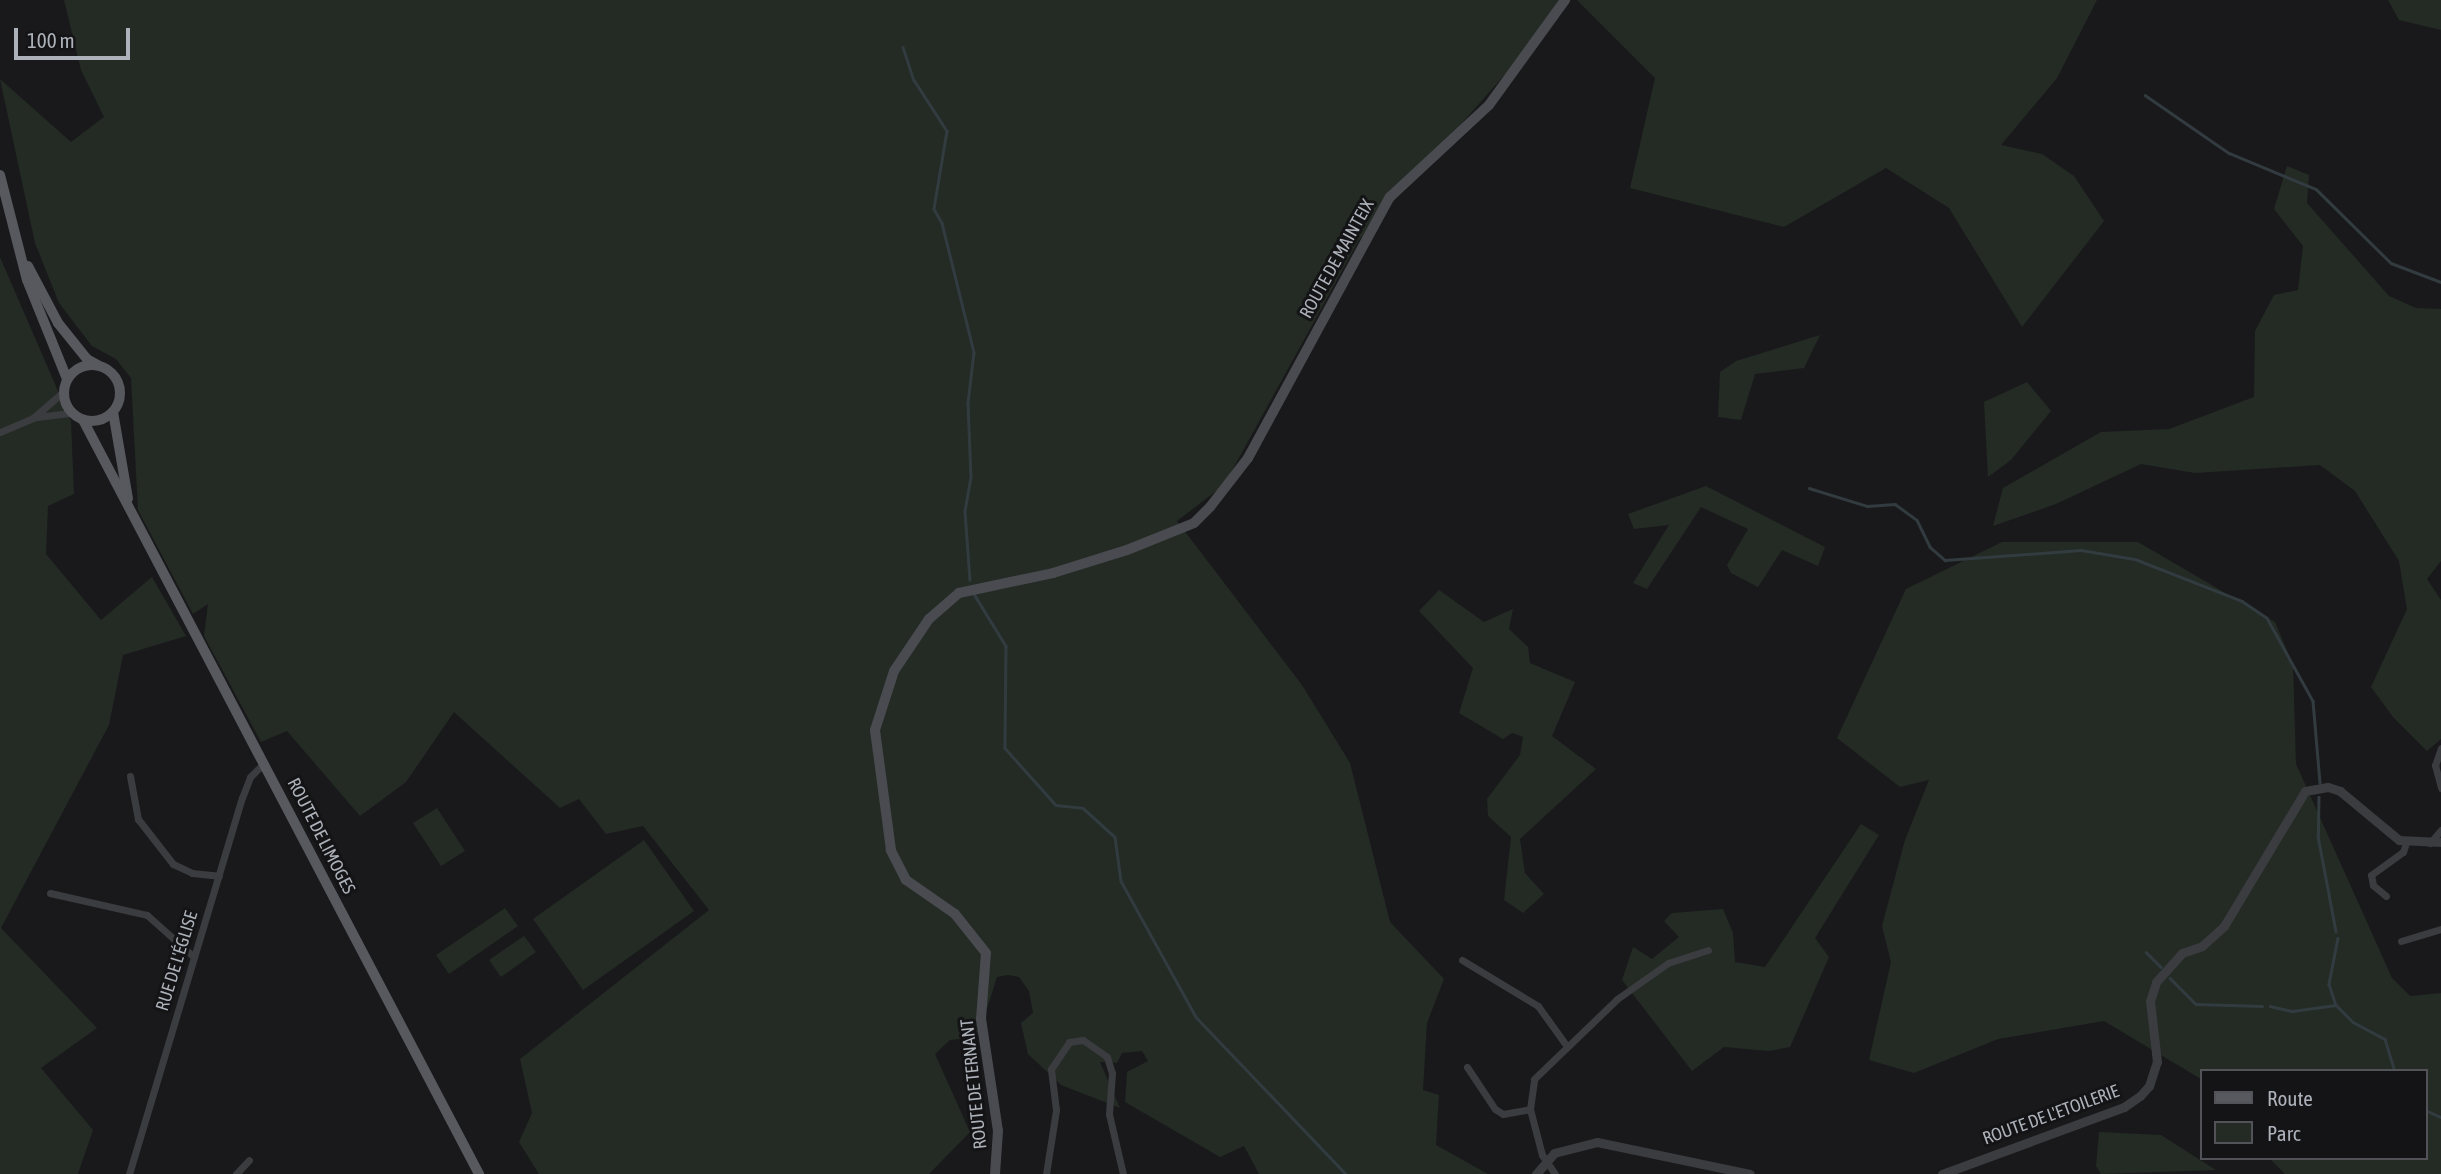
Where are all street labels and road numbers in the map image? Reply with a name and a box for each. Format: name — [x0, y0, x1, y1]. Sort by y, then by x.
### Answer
street label: ROUTE DE MAINTEIX — [1295, 196, 1379, 322]
street label: ROUTE DE LIMOGES — [283, 774, 359, 898]
street label: RUE DE L'ÉGLISE — [152, 909, 202, 1013]
street label: ROUTE DE TERNANT — [956, 1018, 992, 1150]
street label: ROUTE DE L'ETOILERIE — [1980, 1080, 2122, 1150]

